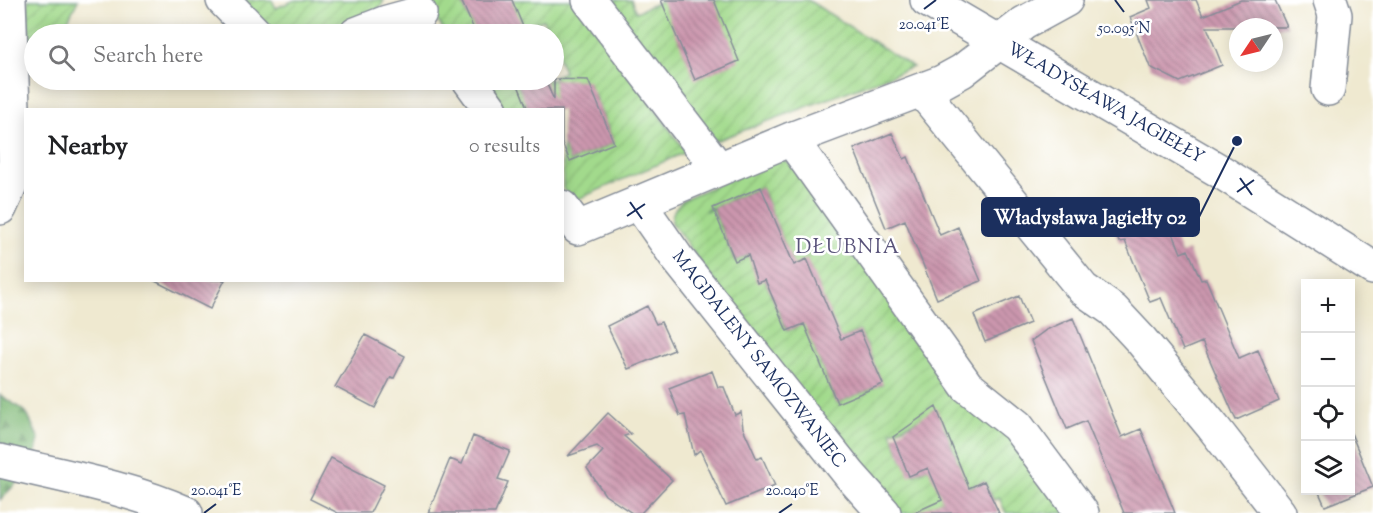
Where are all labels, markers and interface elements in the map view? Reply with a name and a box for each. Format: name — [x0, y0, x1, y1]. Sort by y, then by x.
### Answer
text: 20.041°E — [899, 15, 949, 36]
north arrow — [1229, 18, 1283, 72]
text: 50.095°N — [1097, 19, 1150, 40]
search box — [24, 24, 564, 90]
street label: WŁADYSŁAWA JAGIEŁŁY — [1001, 37, 1209, 171]
icon: search — [45, 41, 78, 74]
text: Search here — [93, 41, 203, 73]
text: Nearby — [48, 129, 128, 166]
text: 0 results — [469, 133, 540, 162]
callout: Władysława Jagiełły 02 — [982, 198, 1199, 236]
text: Władysława Jagiełły 02 — [993, 205, 1187, 234]
district label: DŁUBNIA — [795, 234, 901, 263]
street label: MAGDALENY SAMOZWANIEC — [665, 246, 851, 474]
map controls — [1301, 279, 1355, 495]
button: + — [1301, 279, 1355, 333]
button: − — [1301, 333, 1355, 387]
button: locate — [1301, 387, 1355, 441]
button: layers — [1301, 441, 1355, 495]
text: 20.041°E — [191, 481, 241, 502]
text: 20.040°E — [765, 481, 819, 502]

